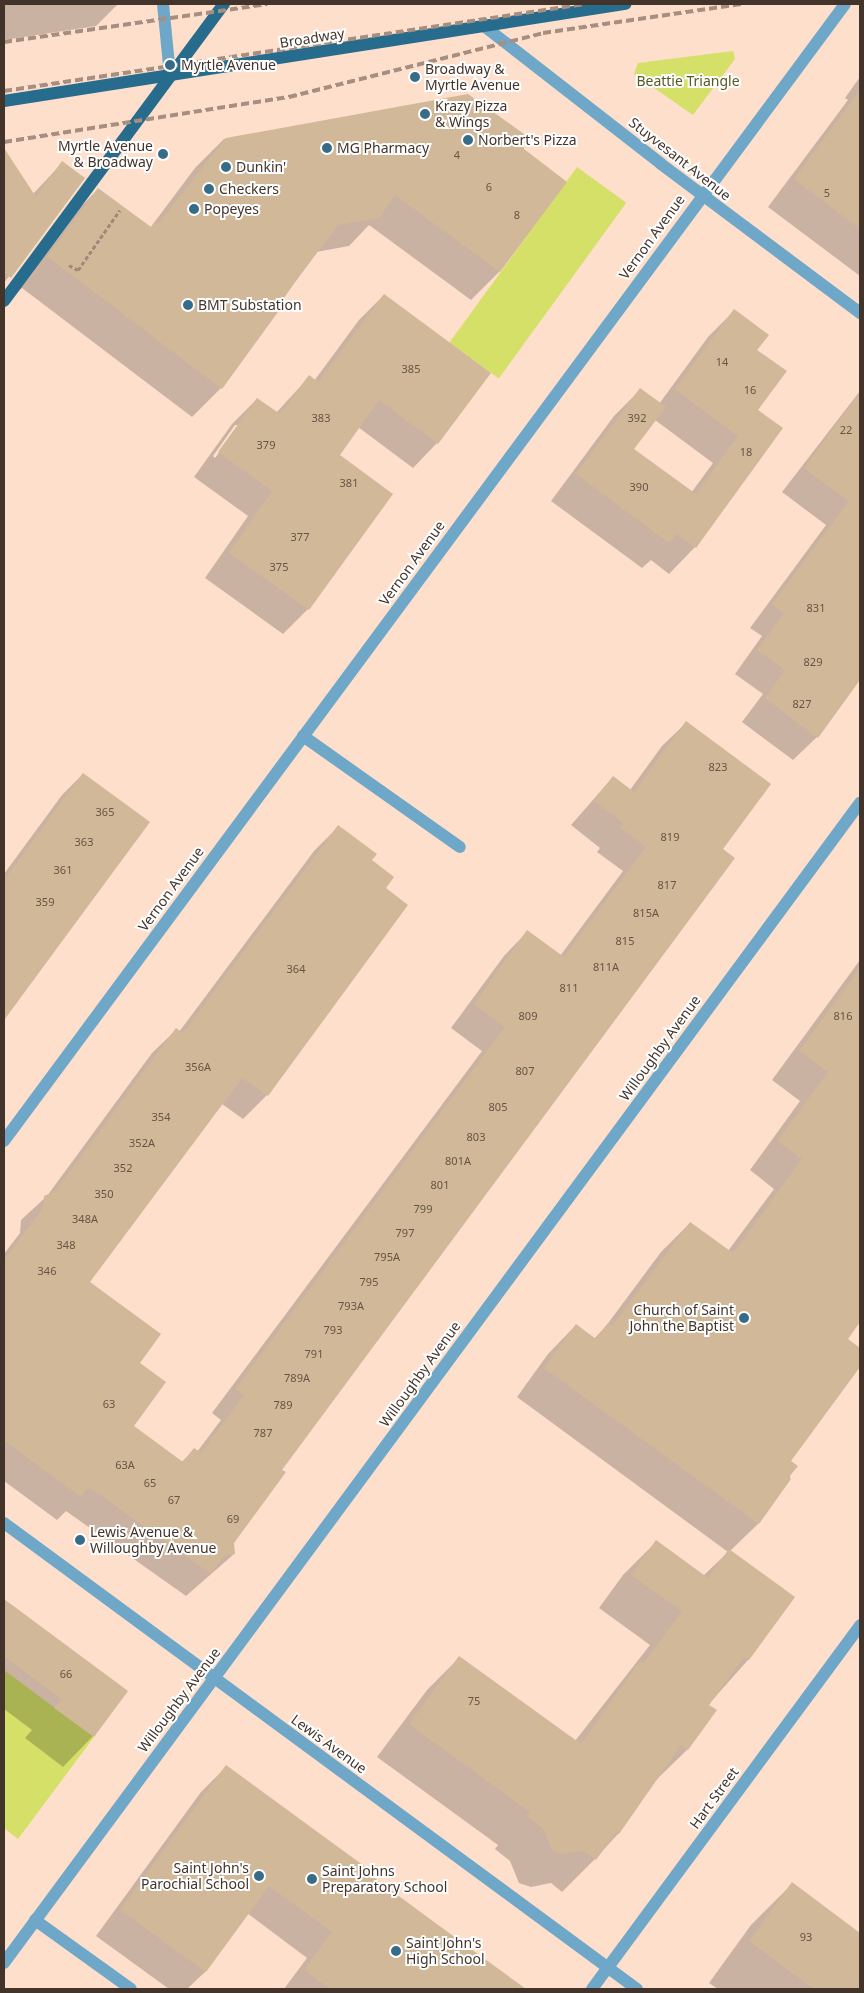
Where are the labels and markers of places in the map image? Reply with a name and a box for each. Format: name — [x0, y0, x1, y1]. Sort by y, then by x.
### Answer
place label: Myrtle Avenue — [181, 57, 276, 73]
marker: Myrtle Avenue — [163, 58, 177, 72]
place label: Broadway & Myrtle Avenue — [425, 61, 520, 94]
marker: Broadway & Myrtle Avenue — [409, 71, 421, 83]
place label: Krazy Pizza & Wings — [435, 98, 507, 130]
marker: Krazy Pizza & Wings — [419, 108, 431, 120]
place label: Norbert's Pizza — [478, 132, 577, 148]
marker: Norbert's Pizza — [462, 134, 474, 146]
place label: Myrtle Avenue & Broadway — [58, 138, 153, 170]
place label: MG Pharmacy — [337, 140, 429, 156]
marker: MG Pharmacy — [321, 142, 333, 154]
marker: Myrtle Avenue & Broadway — [157, 148, 169, 160]
place label: Dunkin' — [236, 159, 286, 175]
marker: Dunkin' — [220, 161, 232, 173]
place label: Checkers — [219, 181, 279, 197]
marker: Checkers — [203, 183, 215, 195]
place label: Popeyes — [204, 201, 259, 217]
marker: Popeyes — [188, 203, 200, 215]
place label: BMT Substation — [198, 297, 302, 313]
marker: BMT Substation — [182, 299, 194, 311]
place label: Church of Saint John the Baptist — [630, 1302, 734, 1334]
marker: Church of Saint John the Baptist — [738, 1312, 750, 1324]
place label: Lewis Avenue & Willoughby Avenue — [90, 1524, 217, 1556]
marker: Lewis Avenue & Willoughby Avenue — [74, 1534, 86, 1546]
place label: Saint John's Parochial School — [141, 1860, 249, 1892]
place label: Saint Johns Preparatory School — [322, 1863, 447, 1895]
marker: Saint John's Parochial School — [253, 1870, 265, 1882]
marker: Saint Johns Preparatory School — [306, 1873, 318, 1885]
place label: Saint John's High School — [406, 1935, 484, 1968]
marker: Saint John's High School — [390, 1945, 402, 1957]

